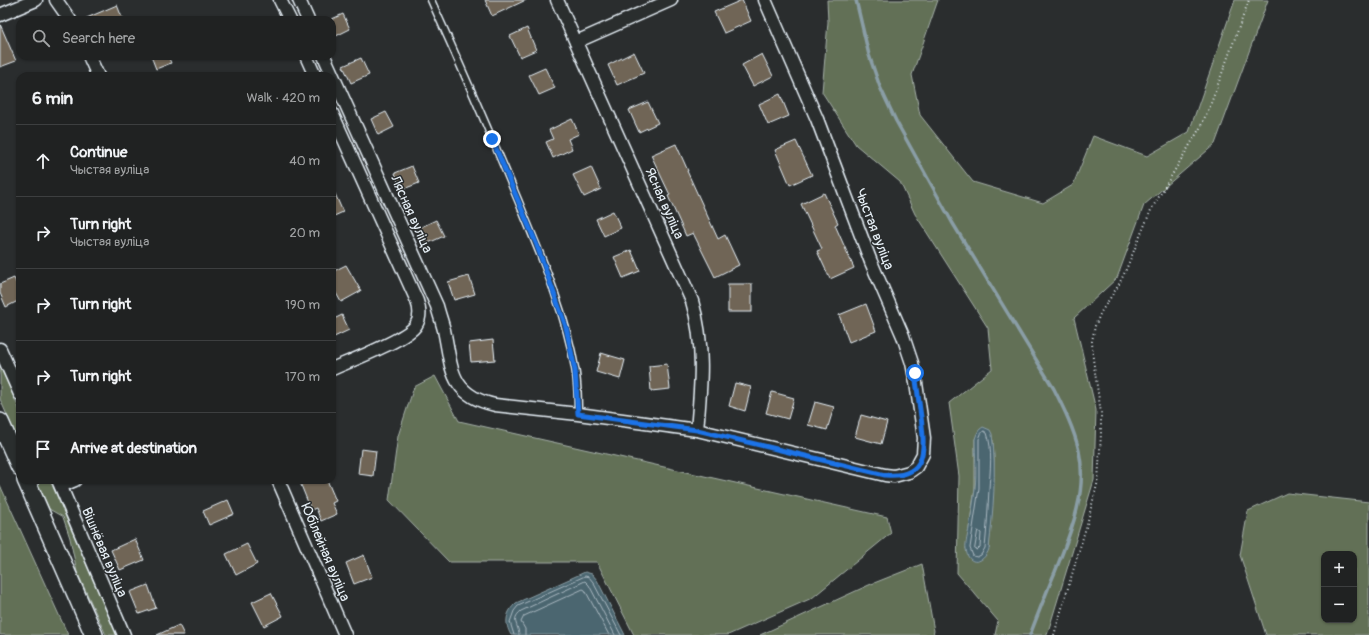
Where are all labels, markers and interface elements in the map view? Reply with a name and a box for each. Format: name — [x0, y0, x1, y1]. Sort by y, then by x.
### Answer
search box — [16, 16, 336, 60]
icon: search — [30, 27, 52, 49]
text: Search here — [62, 29, 135, 48]
text: 6 min — [32, 88, 73, 109]
text: Walk · 420 m — [246, 90, 320, 106]
route end — [483, 130, 501, 148]
text: Continue — [70, 143, 128, 162]
icon: ahead — [32, 150, 54, 172]
text: 40 m — [289, 153, 320, 169]
text: Чыстая вуліца — [70, 162, 149, 178]
street label: Ясная вуліца — [641, 165, 688, 242]
street label: Лясная вуліца — [386, 172, 436, 256]
street label: Чыстая вуліца — [851, 186, 898, 272]
text: Turn right — [70, 215, 131, 234]
icon: right — [32, 222, 54, 244]
text: 20 m — [289, 225, 320, 241]
text: Чыстая вуліца — [70, 234, 149, 250]
icon: right — [32, 294, 54, 316]
text: Turn right — [70, 295, 131, 314]
text: 190 m — [285, 297, 320, 313]
route start — [906, 364, 924, 382]
icon: right — [32, 366, 54, 388]
text: Turn right — [70, 367, 131, 386]
text: 170 m — [285, 369, 320, 385]
icon: arrive — [32, 438, 54, 460]
text: Arrive at destination — [70, 439, 197, 458]
street label: Юбілейная вуліца — [297, 501, 354, 604]
street label: Вішнёвая вуліца — [78, 505, 131, 600]
map controls — [1321, 551, 1357, 623]
button: + — [1321, 551, 1357, 587]
button: − — [1321, 587, 1357, 623]

